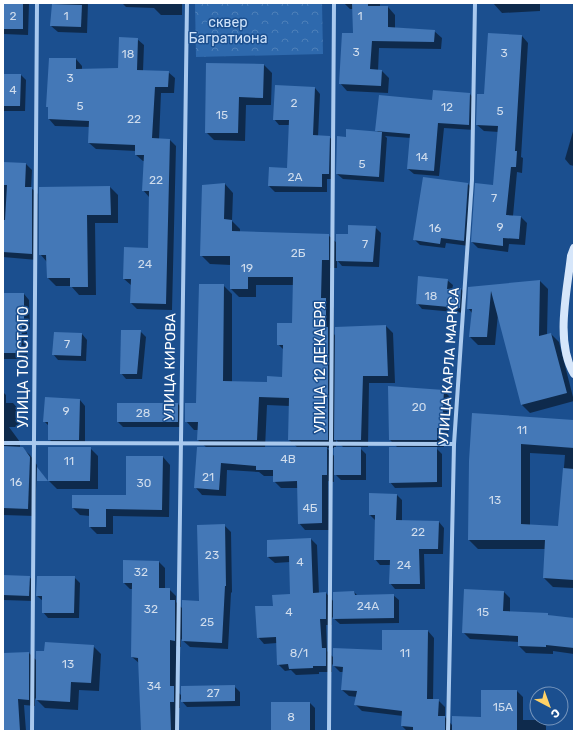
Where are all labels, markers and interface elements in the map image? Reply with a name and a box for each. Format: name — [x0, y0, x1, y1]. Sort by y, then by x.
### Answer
house number: 2 — [9, 9, 17, 23]
house number: 1 — [63, 9, 69, 23]
house number: 1 — [357, 9, 363, 23]
park label: сквер Багратиона — [189, 14, 267, 47]
house number: 3 — [352, 45, 360, 59]
house number: 3 — [500, 46, 508, 60]
house number: 18 — [122, 47, 134, 61]
house number: 3 — [66, 71, 74, 85]
house number: 4 — [9, 83, 17, 97]
house number: 2 — [290, 96, 298, 110]
house number: 5 — [76, 99, 84, 113]
house number: 12 — [441, 100, 453, 114]
house number: 5 — [496, 104, 504, 118]
house number: 15 — [216, 108, 228, 122]
house number: 22 — [127, 112, 141, 126]
house number: 14 — [416, 150, 429, 164]
house number: 5 — [358, 157, 366, 171]
house number: 2А — [287, 170, 303, 184]
house number: 22 — [149, 173, 163, 187]
house number: 7 — [491, 191, 497, 205]
house number: 9 — [496, 220, 504, 234]
house number: 16 — [429, 221, 441, 235]
house number: 7 — [362, 237, 368, 251]
house number: 2Б — [291, 246, 306, 260]
house number: 24 — [138, 257, 153, 271]
house number: 19 — [241, 261, 253, 275]
street label: УЛИЦА КАРЛА МАРКСА — [435, 286, 463, 445]
house number: 18 — [425, 289, 437, 303]
street label: УЛИЦА 12 ДЕКАБРЯ — [312, 301, 329, 433]
street label: УЛИЦА ТОЛСТОГО — [15, 306, 32, 428]
street label: УЛИЦА КИРОВА — [161, 312, 179, 421]
house number: 7 — [64, 337, 70, 351]
house number: 20 — [412, 400, 426, 414]
house number: 9 — [62, 404, 70, 418]
house number: 28 — [136, 406, 150, 420]
house number: 11 — [517, 423, 527, 437]
house number: 4В — [280, 452, 296, 466]
house number: 11 — [64, 454, 74, 468]
house number: 21 — [202, 470, 214, 484]
house number: 16 — [10, 475, 22, 489]
house number: 30 — [137, 476, 151, 490]
house number: 13 — [489, 493, 501, 507]
house number: 4Б — [302, 501, 318, 515]
house number: 22 — [411, 525, 425, 539]
house number: 23 — [205, 548, 219, 562]
house number: 4 — [296, 555, 304, 569]
house number: 24 — [397, 558, 412, 572]
house number: 32 — [134, 565, 148, 579]
house number: 24А — [357, 599, 379, 613]
house number: 32 — [144, 602, 158, 616]
house number: 4 — [285, 605, 293, 619]
house number: 15 — [477, 605, 489, 619]
house number: 25 — [200, 615, 214, 629]
house number: 8/1 — [290, 646, 308, 660]
house number: 11 — [400, 646, 410, 660]
house number: 13 — [62, 657, 74, 671]
house number: 34 — [147, 679, 162, 693]
house number: 27 — [206, 686, 220, 700]
north arrow — [529, 686, 569, 726]
house number: 15А — [493, 700, 513, 714]
text: С — [548, 706, 562, 721]
house number: 8 — [287, 710, 295, 724]

